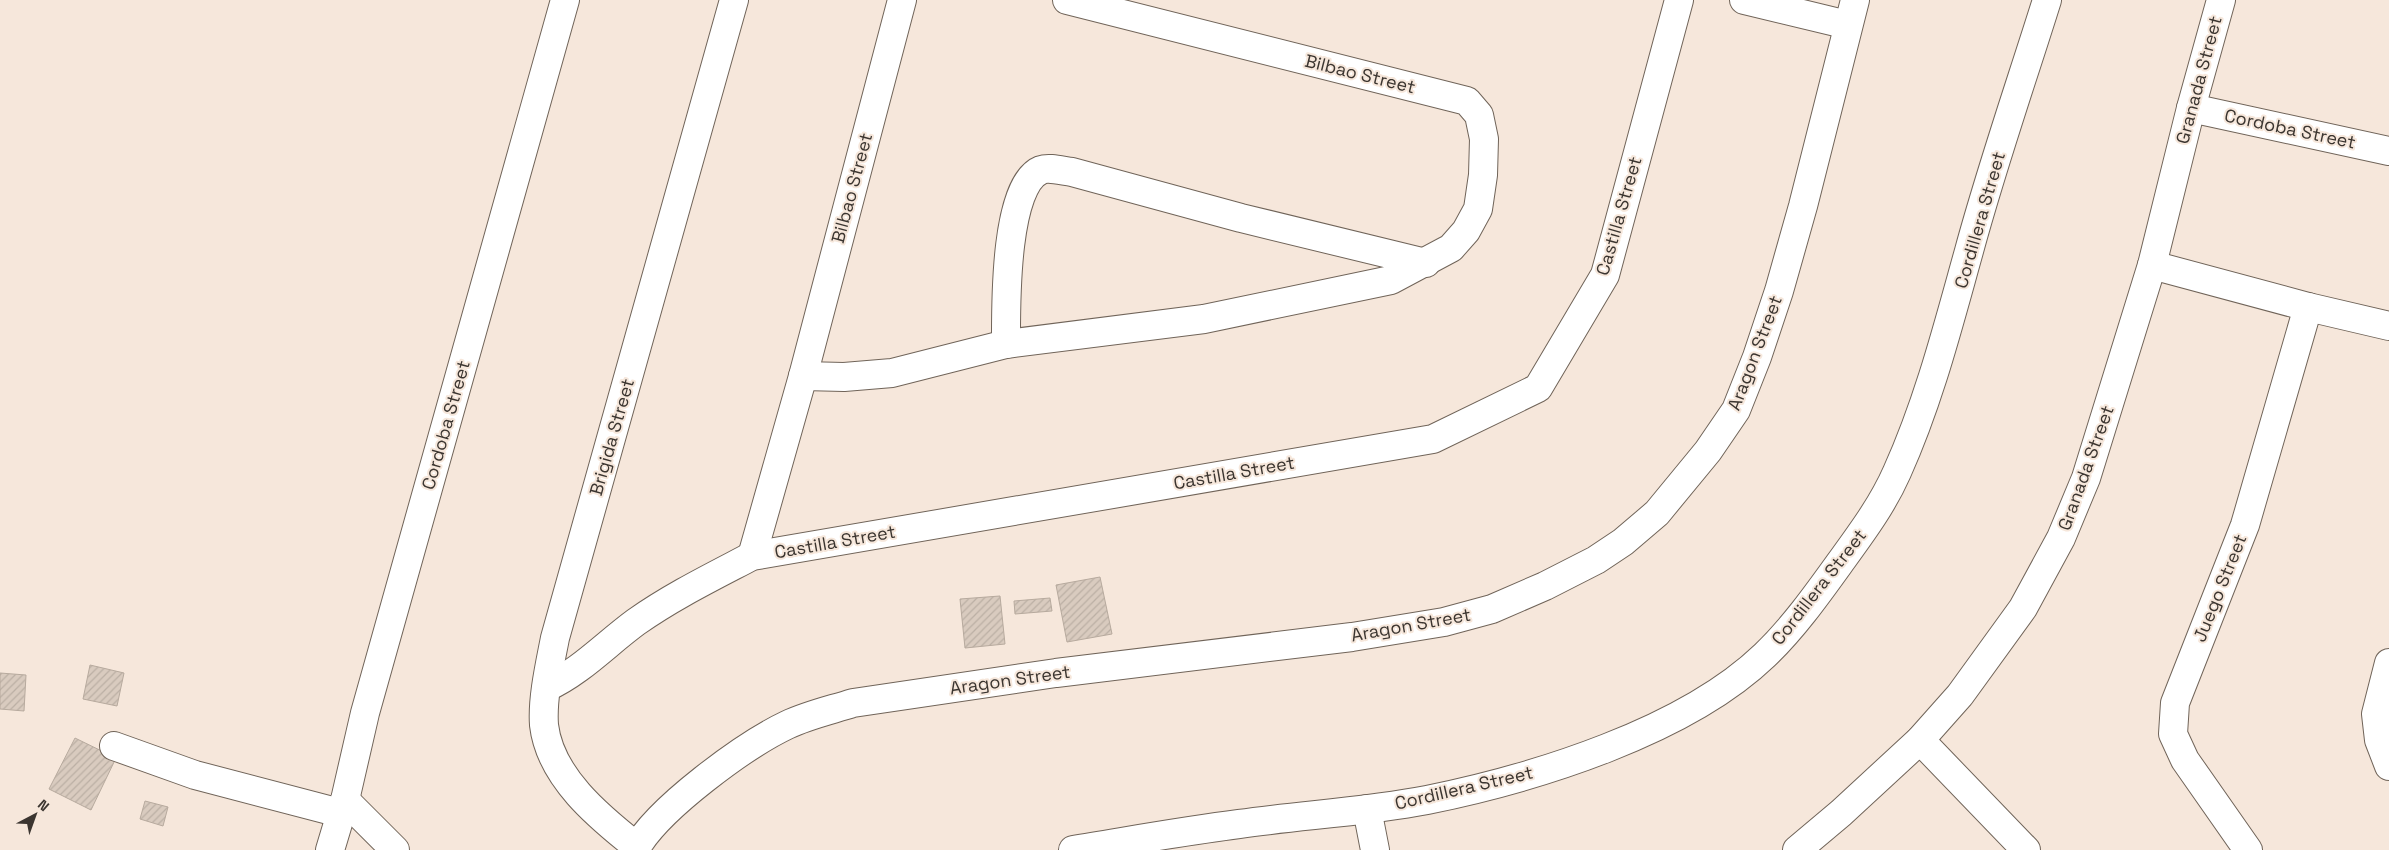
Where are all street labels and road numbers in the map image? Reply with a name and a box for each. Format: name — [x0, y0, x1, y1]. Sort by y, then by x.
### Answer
street label: Granada Street — [2170, 13, 2227, 146]
street label: Bilbao Street — [1302, 49, 1418, 98]
street label: Cordoba Street — [2222, 103, 2358, 154]
street label: Bilbao Street — [826, 130, 877, 246]
street label: Cordillera Street — [1949, 149, 2010, 291]
street label: Castilla Street — [1591, 154, 1646, 278]
street label: Aragon Street — [1722, 292, 1787, 414]
street label: Cordoba Street — [416, 358, 475, 492]
street label: Brigida Street — [584, 376, 639, 498]
street label: Granada Street — [2052, 402, 2119, 534]
street label: Castilla Street — [1172, 451, 1296, 494]
street label: Castilla Street — [773, 520, 897, 563]
street label: Cordillera Street — [1766, 524, 1871, 649]
street label: Juego Street — [2187, 531, 2252, 645]
street label: Aragon Street — [1349, 603, 1473, 646]
street label: Aragon Street — [948, 660, 1072, 699]
street label: Cordillera Street — [1393, 760, 1535, 815]

